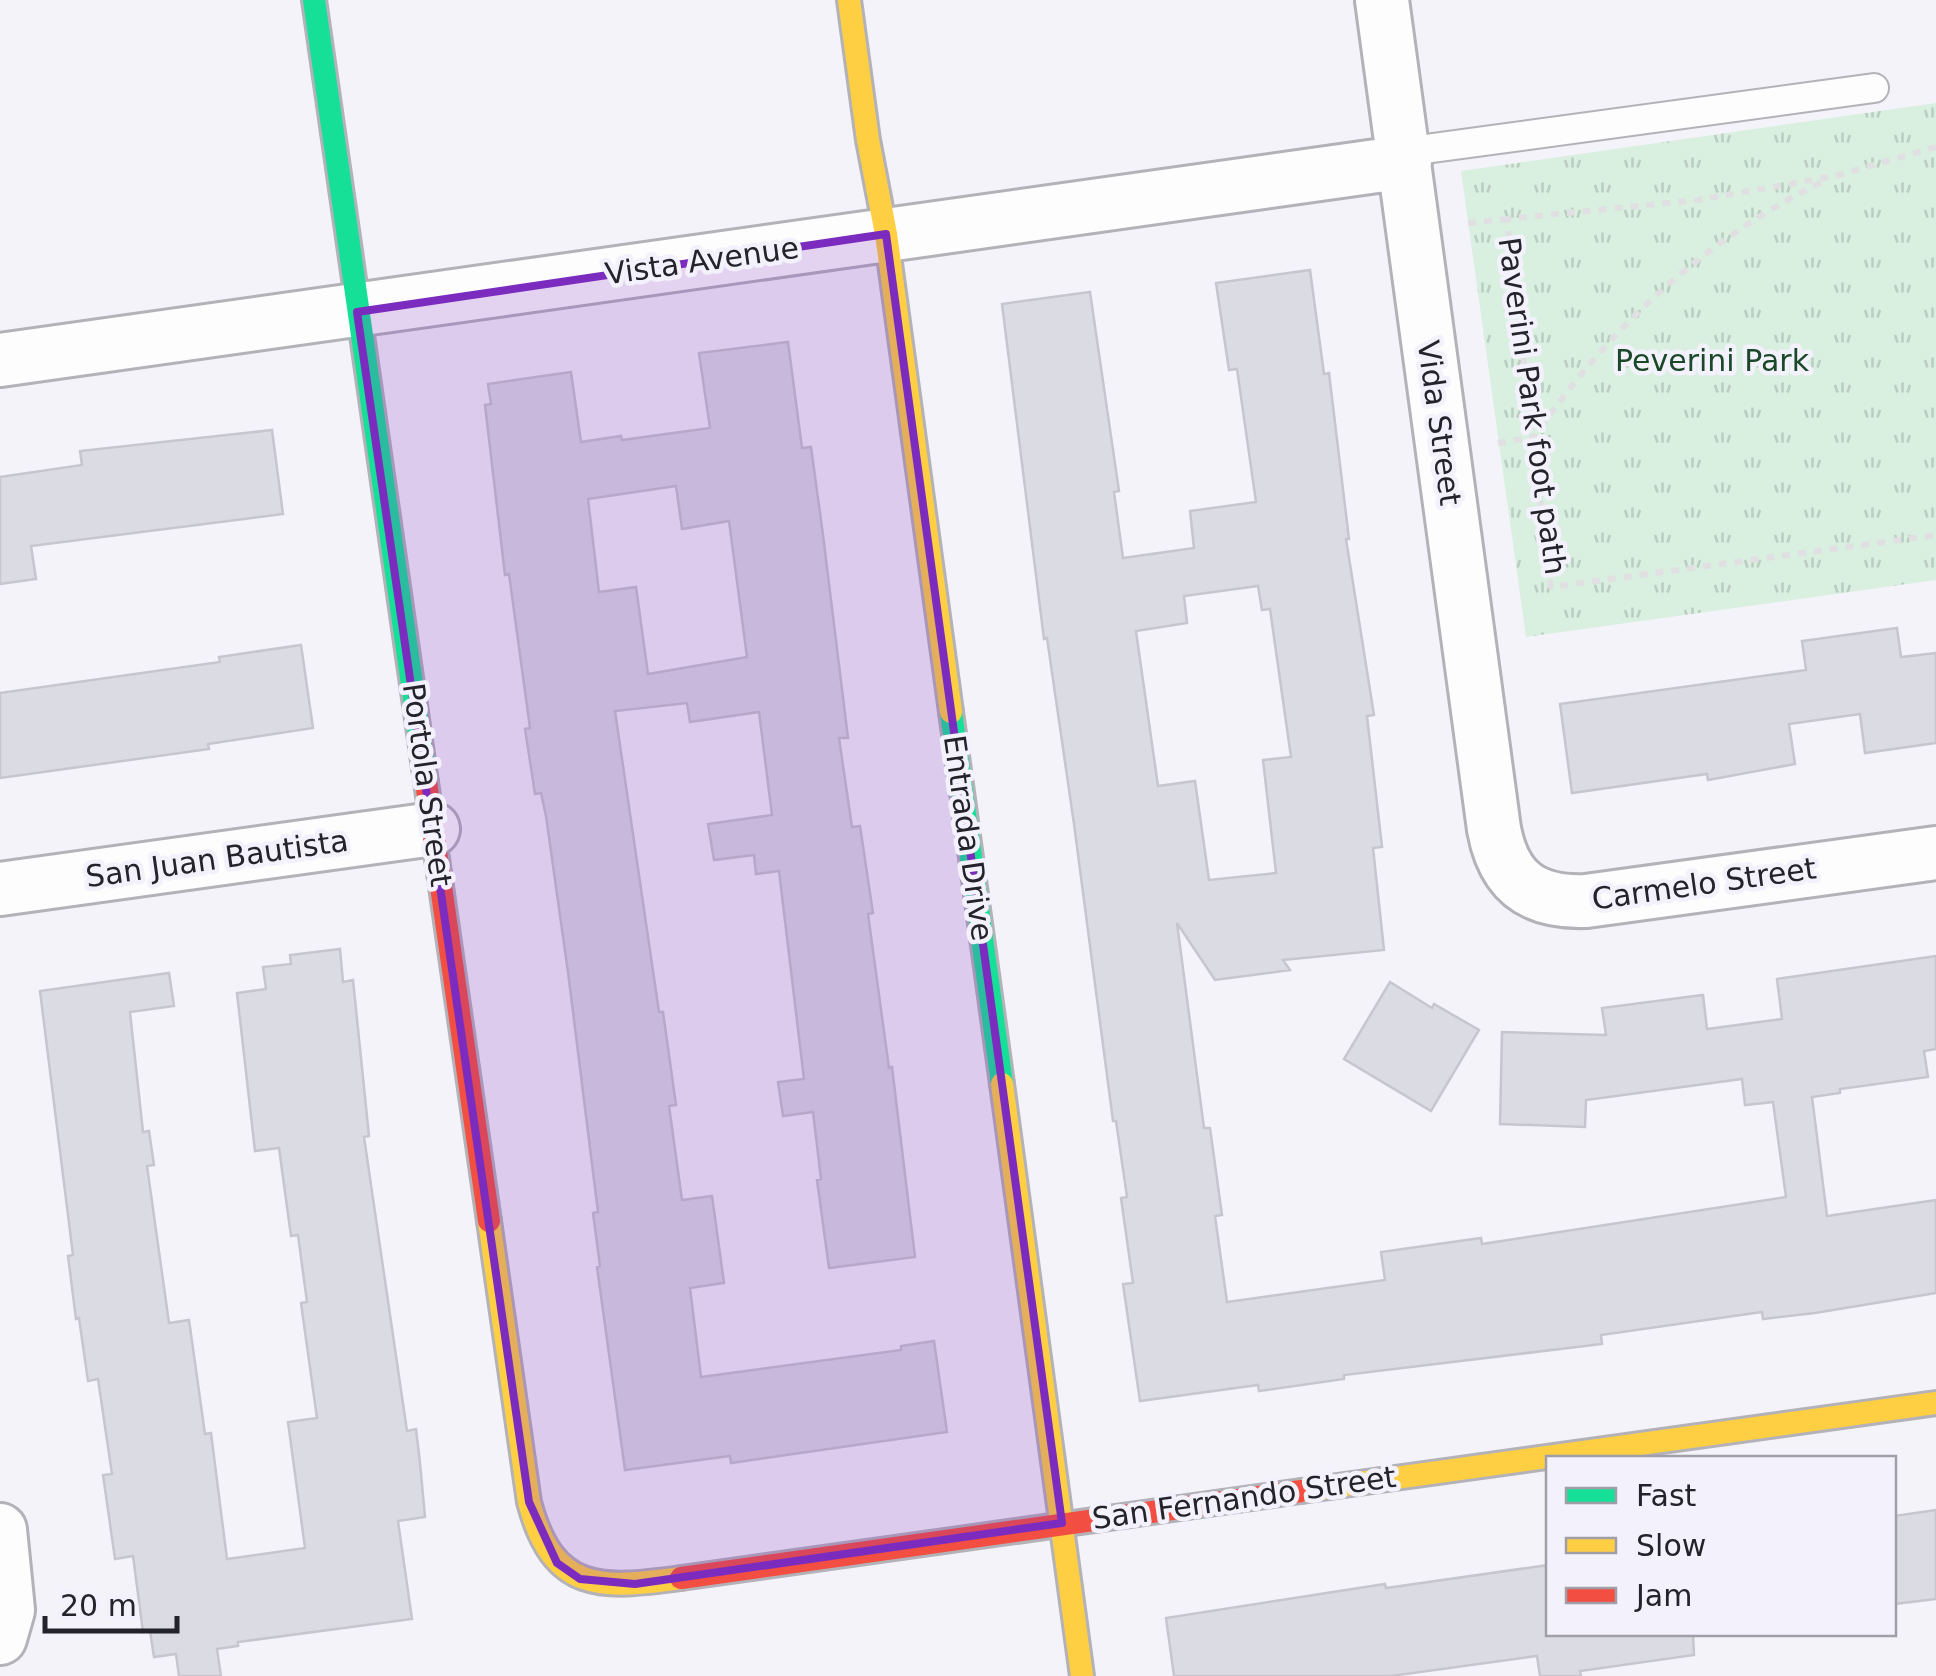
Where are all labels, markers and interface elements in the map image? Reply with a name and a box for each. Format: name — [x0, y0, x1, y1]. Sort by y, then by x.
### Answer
street label: Vista Avenue — [603, 230, 801, 291]
street label: Paverini Park foot path — [1492, 235, 1573, 577]
street label: Vida Street — [1411, 338, 1468, 508]
park label: Peverini Park — [1615, 343, 1810, 378]
street label: Portola Street — [396, 681, 459, 889]
street label: Entrada Drive — [937, 733, 1000, 943]
street label: San Juan Bautista — [83, 823, 350, 894]
street label: Carmelo Street — [1589, 850, 1819, 917]
legend — [1546, 1456, 1896, 1636]
street label: San Fernando Street — [1090, 1459, 1398, 1536]
text: Fast — [1636, 1478, 1697, 1513]
text: Slow — [1636, 1528, 1706, 1563]
scale bar — [45, 1571, 178, 1633]
text: Jam — [1634, 1578, 1692, 1613]
text: 20 m — [60, 1588, 137, 1623]

